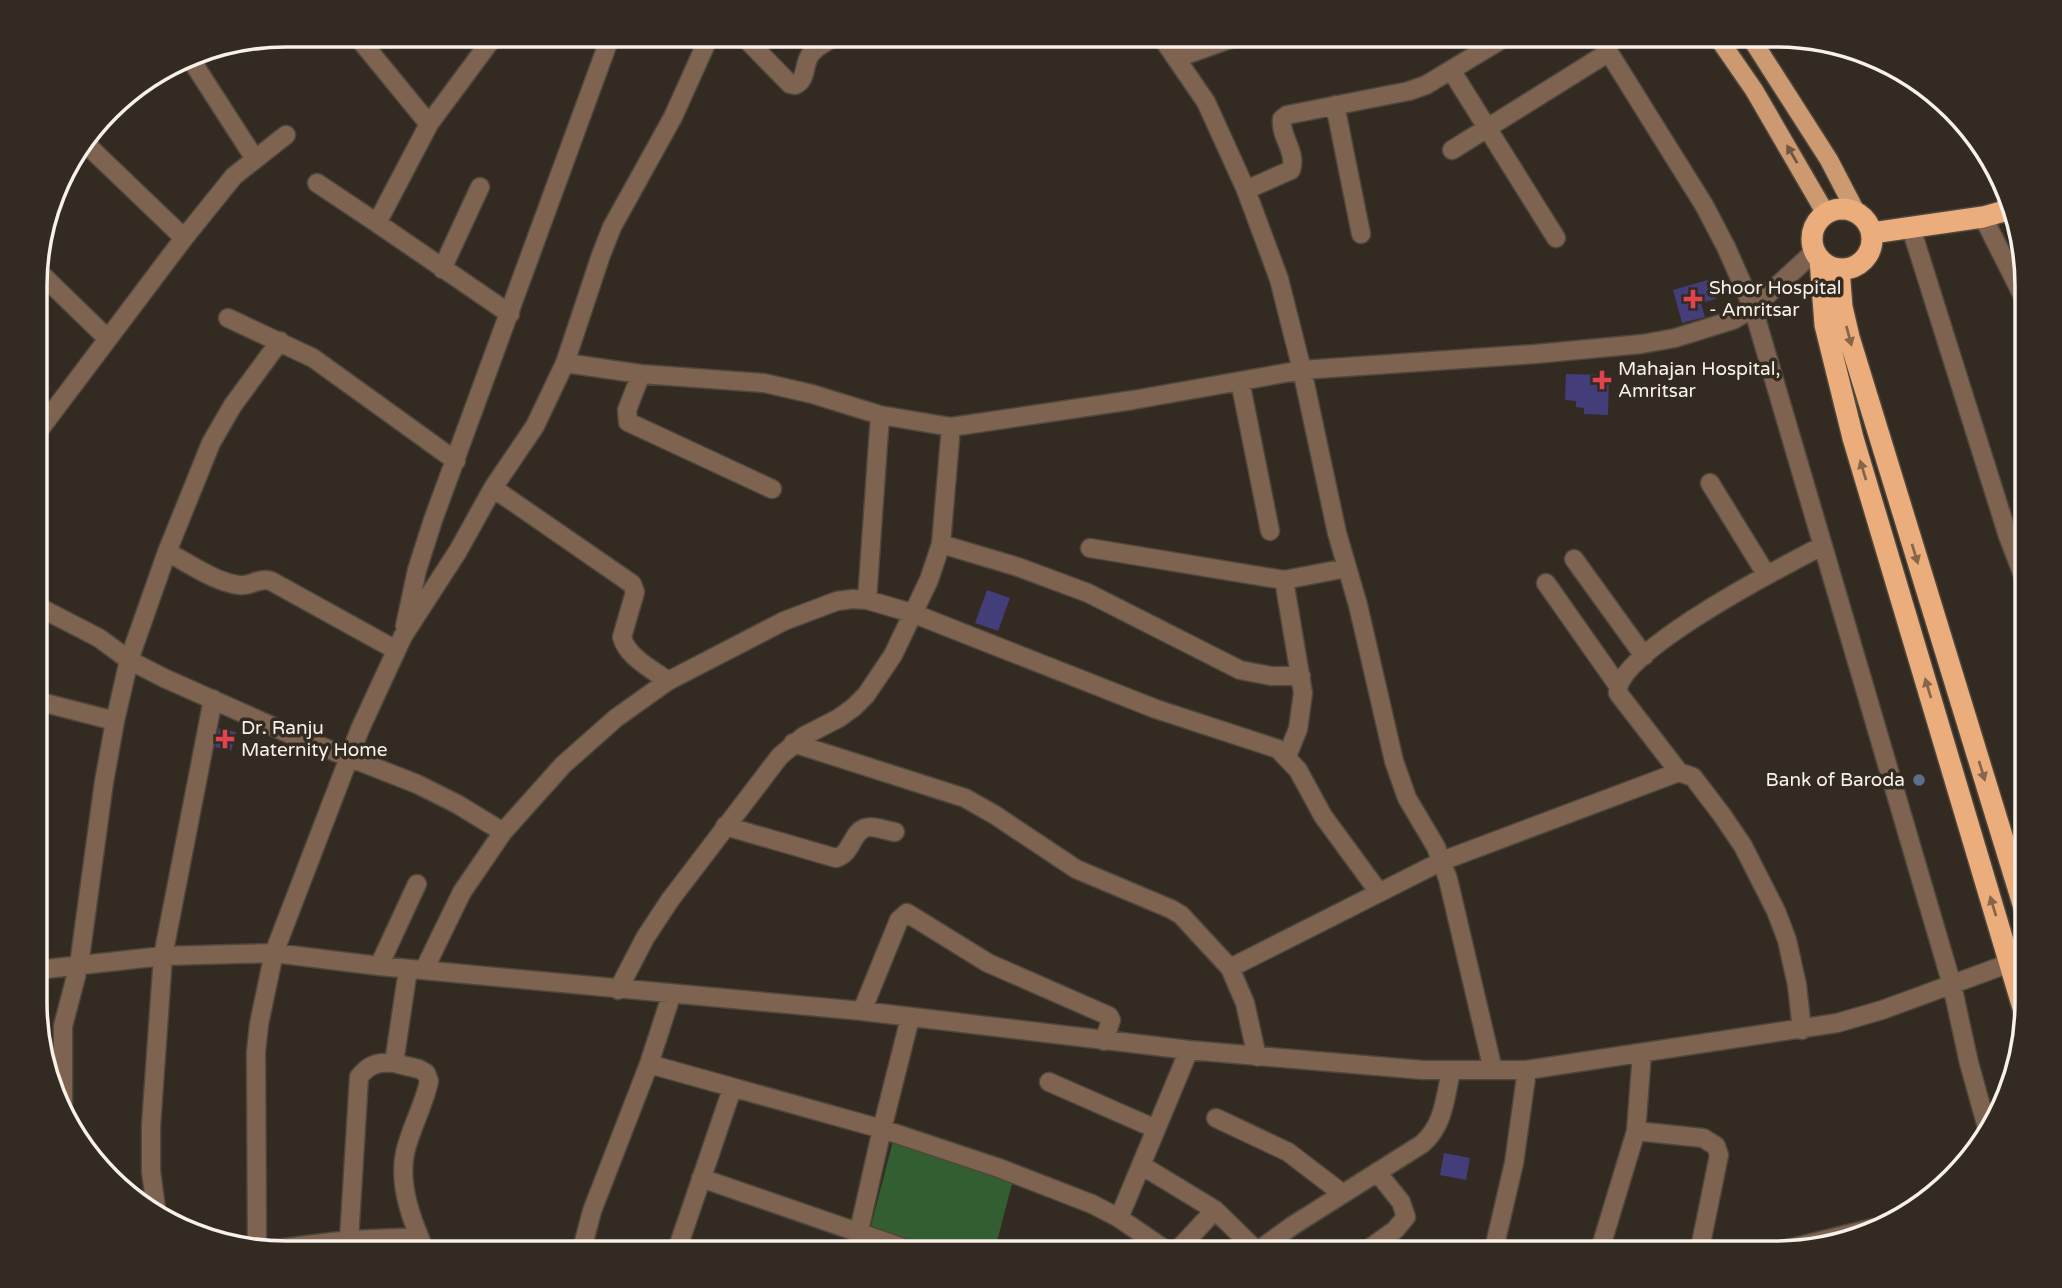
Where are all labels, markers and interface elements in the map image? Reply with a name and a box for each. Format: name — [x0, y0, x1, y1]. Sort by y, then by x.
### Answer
one-way arrow — [1786, 145, 1798, 164]
place label: Shoor Hospital - Amritsar — [1709, 277, 1842, 321]
marker: Shoor Hospital - Amritsar — [1683, 289, 1703, 309]
one-way arrow — [1844, 325, 1855, 347]
place label: Mahajan Hospital, Amritsar — [1618, 358, 1780, 402]
marker: Mahajan Hospital, Amritsar — [1592, 370, 1612, 390]
one-way arrow — [1857, 459, 1867, 480]
one-way arrow — [1911, 544, 1921, 565]
one-way arrow — [1922, 677, 1932, 698]
place label: Dr. Ranju Maternity Home — [241, 717, 387, 761]
marker: Dr. Ranju Maternity Home — [215, 729, 235, 749]
one-way arrow — [1977, 761, 1988, 782]
place label: Bank of Baroda — [1766, 769, 1905, 791]
marker: Bank of Baroda — [1911, 772, 1927, 788]
one-way arrow — [1987, 895, 1997, 916]

